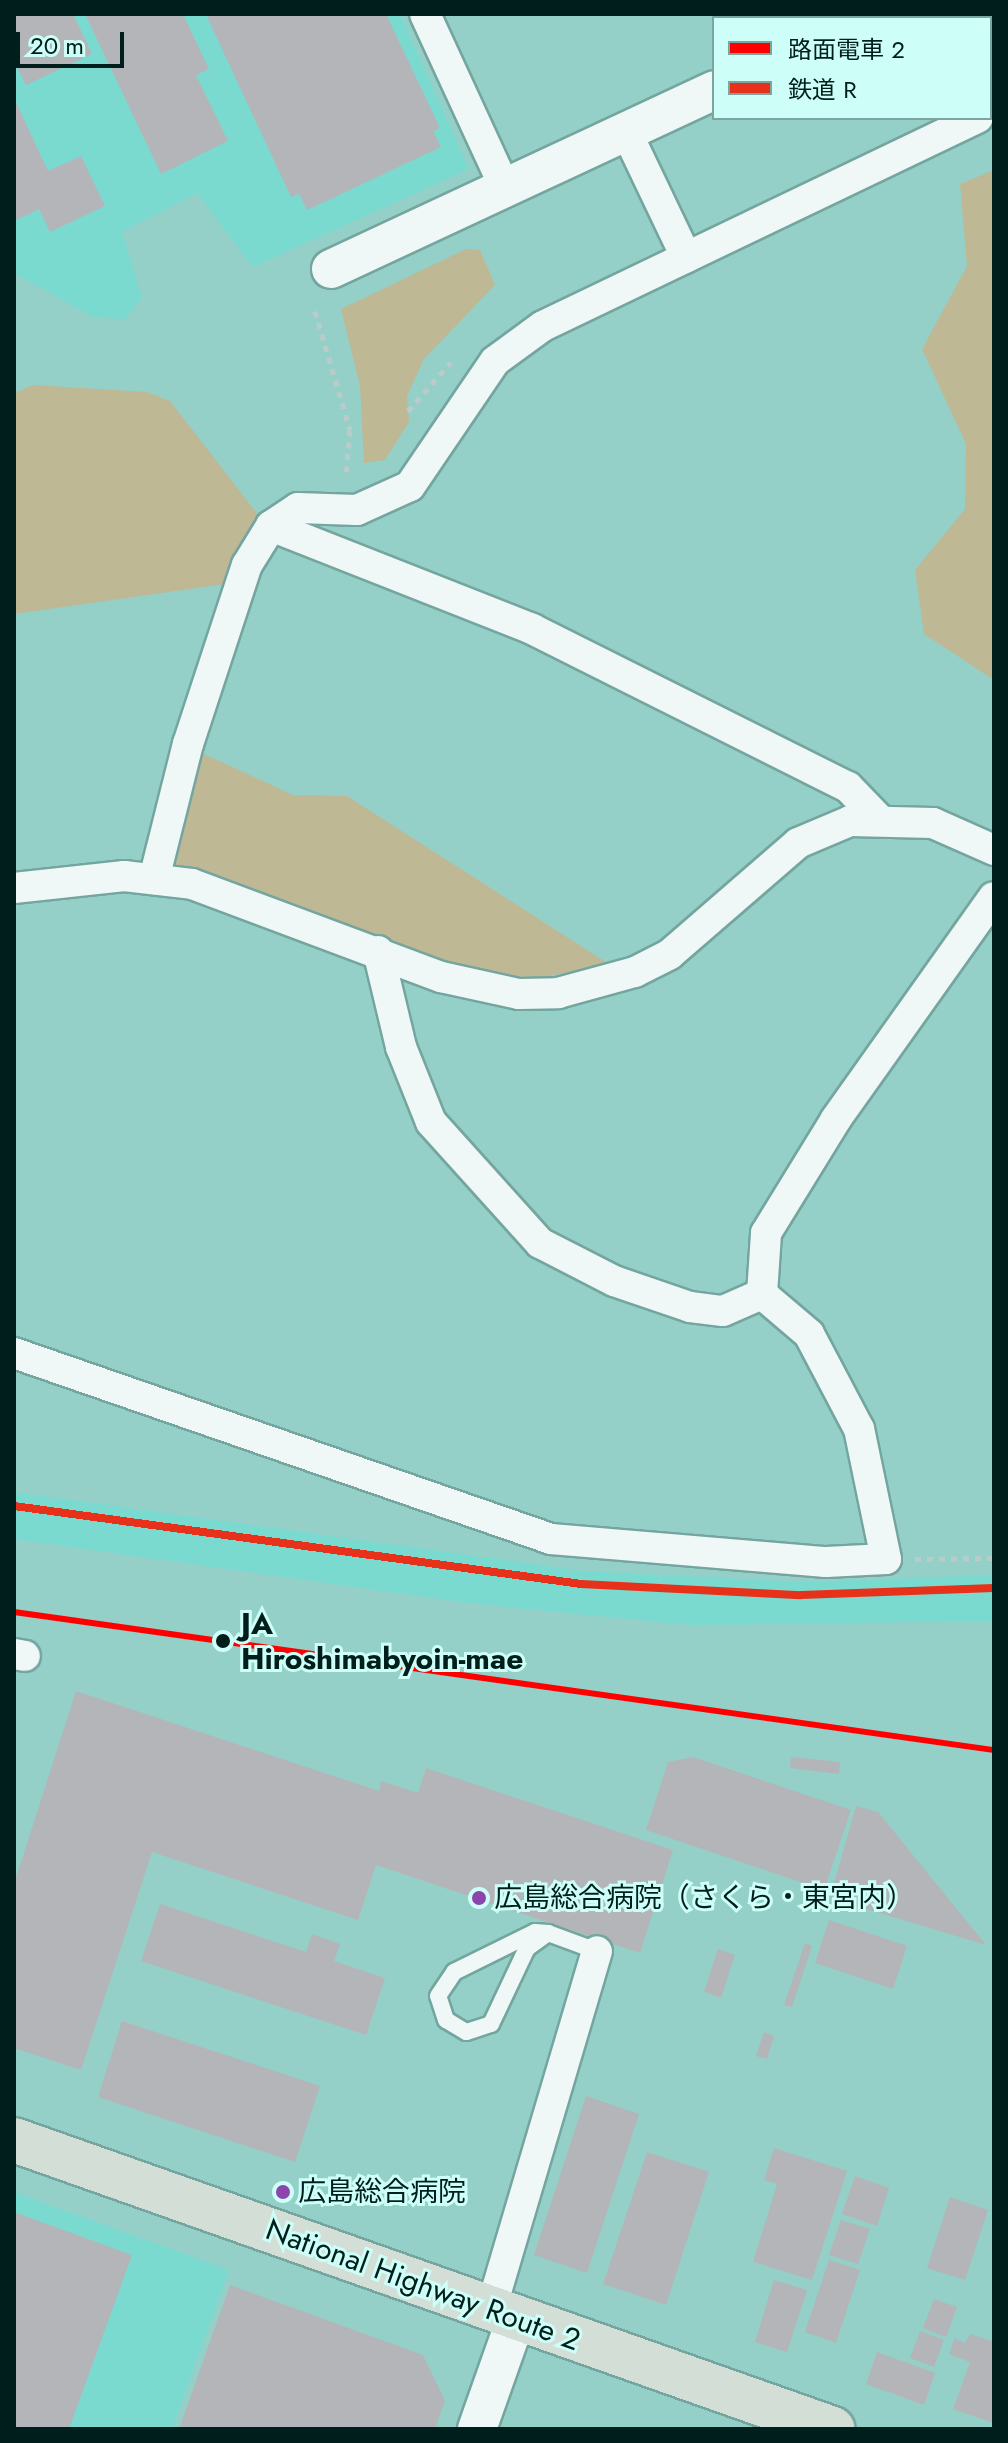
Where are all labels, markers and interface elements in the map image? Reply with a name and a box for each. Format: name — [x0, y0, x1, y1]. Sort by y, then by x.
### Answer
scale bar — [20, 16, 128, 66]
legend — [712, 16, 992, 120]
text: 20 m — [30, 28, 84, 63]
text: 路面電車 2 — [788, 32, 905, 67]
text: 鉄道 R — [788, 72, 857, 107]
place label: JA Hiroshimabyoin-mae — [241, 1606, 523, 1676]
marker: JA Hiroshimabyoin-mae — [212, 1630, 234, 1652]
place label: 広島総合病院（さくら・東宮内） — [494, 1881, 914, 1915]
marker: 広島総合病院（さくら・東宮内） — [471, 1890, 487, 1906]
place label: 広島総合病院 — [298, 2175, 466, 2209]
marker: 広島総合病院 — [275, 2184, 291, 2200]
street label: National Highway Route 2 — [261, 2211, 585, 2359]

